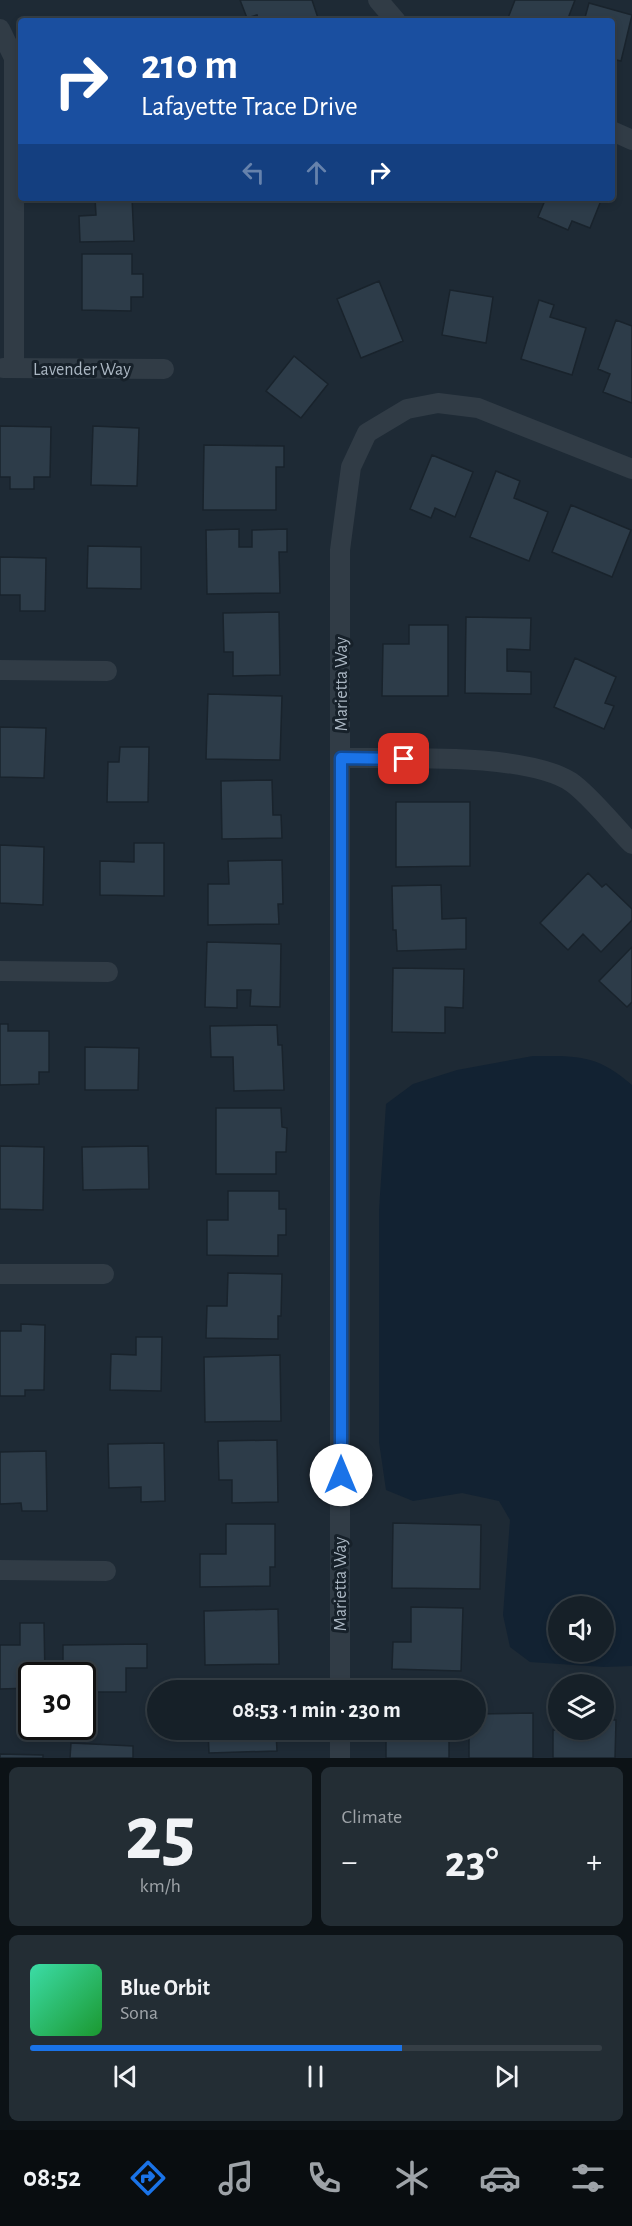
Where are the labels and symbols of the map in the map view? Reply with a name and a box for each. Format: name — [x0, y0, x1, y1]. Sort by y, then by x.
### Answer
street label: Lavender Way — [33, 361, 131, 379]
street label: Marietta Way — [333, 637, 351, 731]
pin — [378, 733, 429, 784]
position arrow — [309, 1443, 373, 1507]
street label: Marietta Way — [332, 1537, 350, 1631]
speed limit sign: 30 — [18, 1662, 96, 1740]

